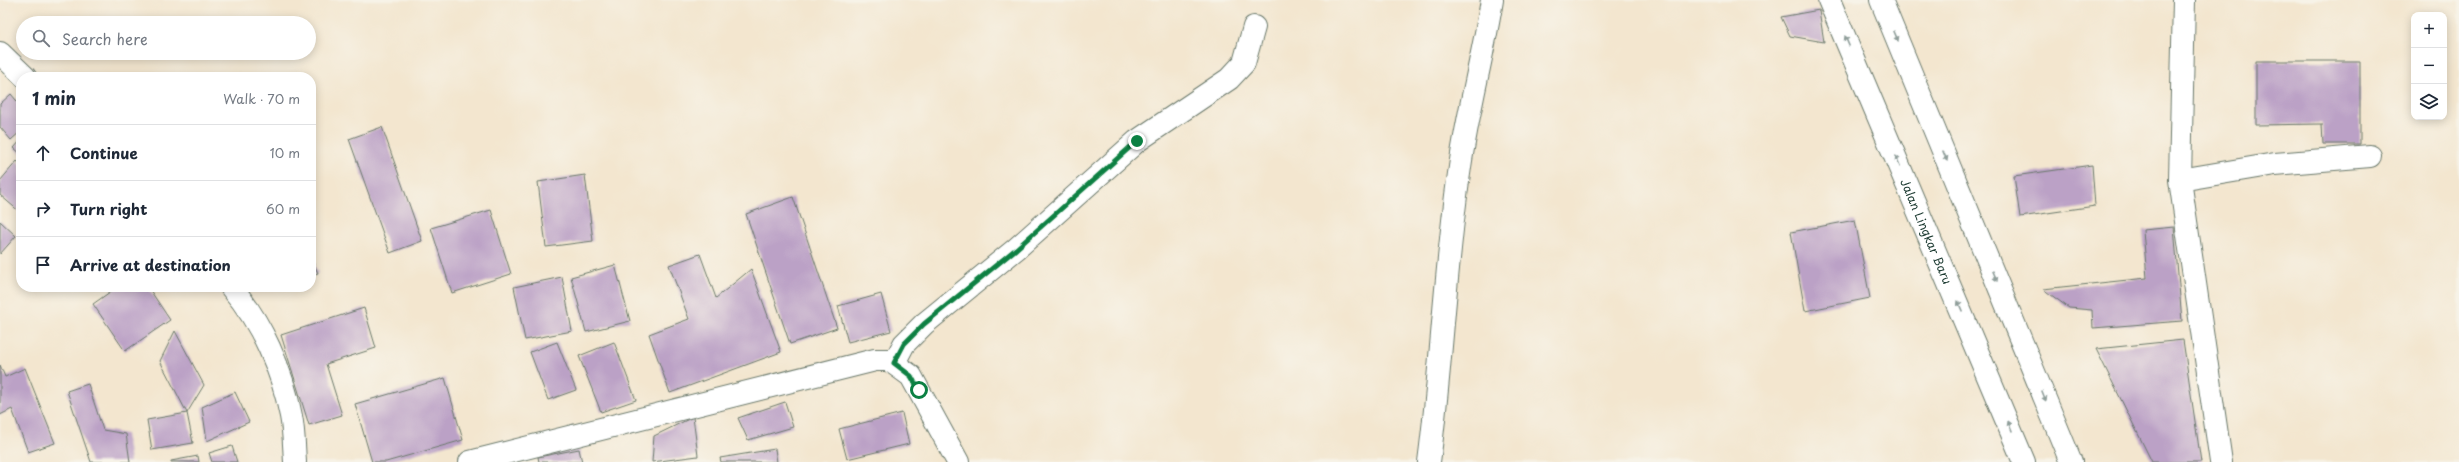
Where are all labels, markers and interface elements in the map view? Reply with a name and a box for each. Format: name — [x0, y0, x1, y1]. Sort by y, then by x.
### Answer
map controls — [2411, 12, 2447, 120]
button: + — [2411, 12, 2447, 48]
search box — [16, 16, 316, 60]
icon: search — [30, 27, 52, 49]
text: Search here — [62, 27, 148, 50]
one-way arrow — [1892, 30, 1899, 42]
one-way arrow — [1844, 35, 1850, 46]
button: − — [2411, 48, 2447, 84]
button: layers — [2411, 84, 2447, 120]
text: 1 min — [32, 85, 76, 111]
text: Walk · 70 m — [223, 89, 300, 108]
route end — [1128, 132, 1146, 150]
text: Continue — [70, 141, 138, 164]
icon: ahead — [32, 142, 54, 164]
text: 10 m — [270, 143, 300, 162]
one-way arrow — [1943, 151, 1949, 163]
one-way arrow — [1895, 155, 1901, 166]
street label: Jalan Lingkar Baru — [1896, 176, 1957, 287]
text: Turn right — [70, 197, 147, 220]
icon: right — [32, 198, 54, 220]
text: 60 m — [266, 199, 300, 218]
text: Arrive at destination — [70, 253, 231, 276]
icon: arrive — [32, 254, 54, 276]
one-way arrow — [1993, 271, 1999, 283]
one-way arrow — [1956, 299, 1962, 311]
route start — [910, 381, 928, 399]
one-way arrow — [2042, 391, 2048, 403]
one-way arrow — [2006, 419, 2012, 431]

